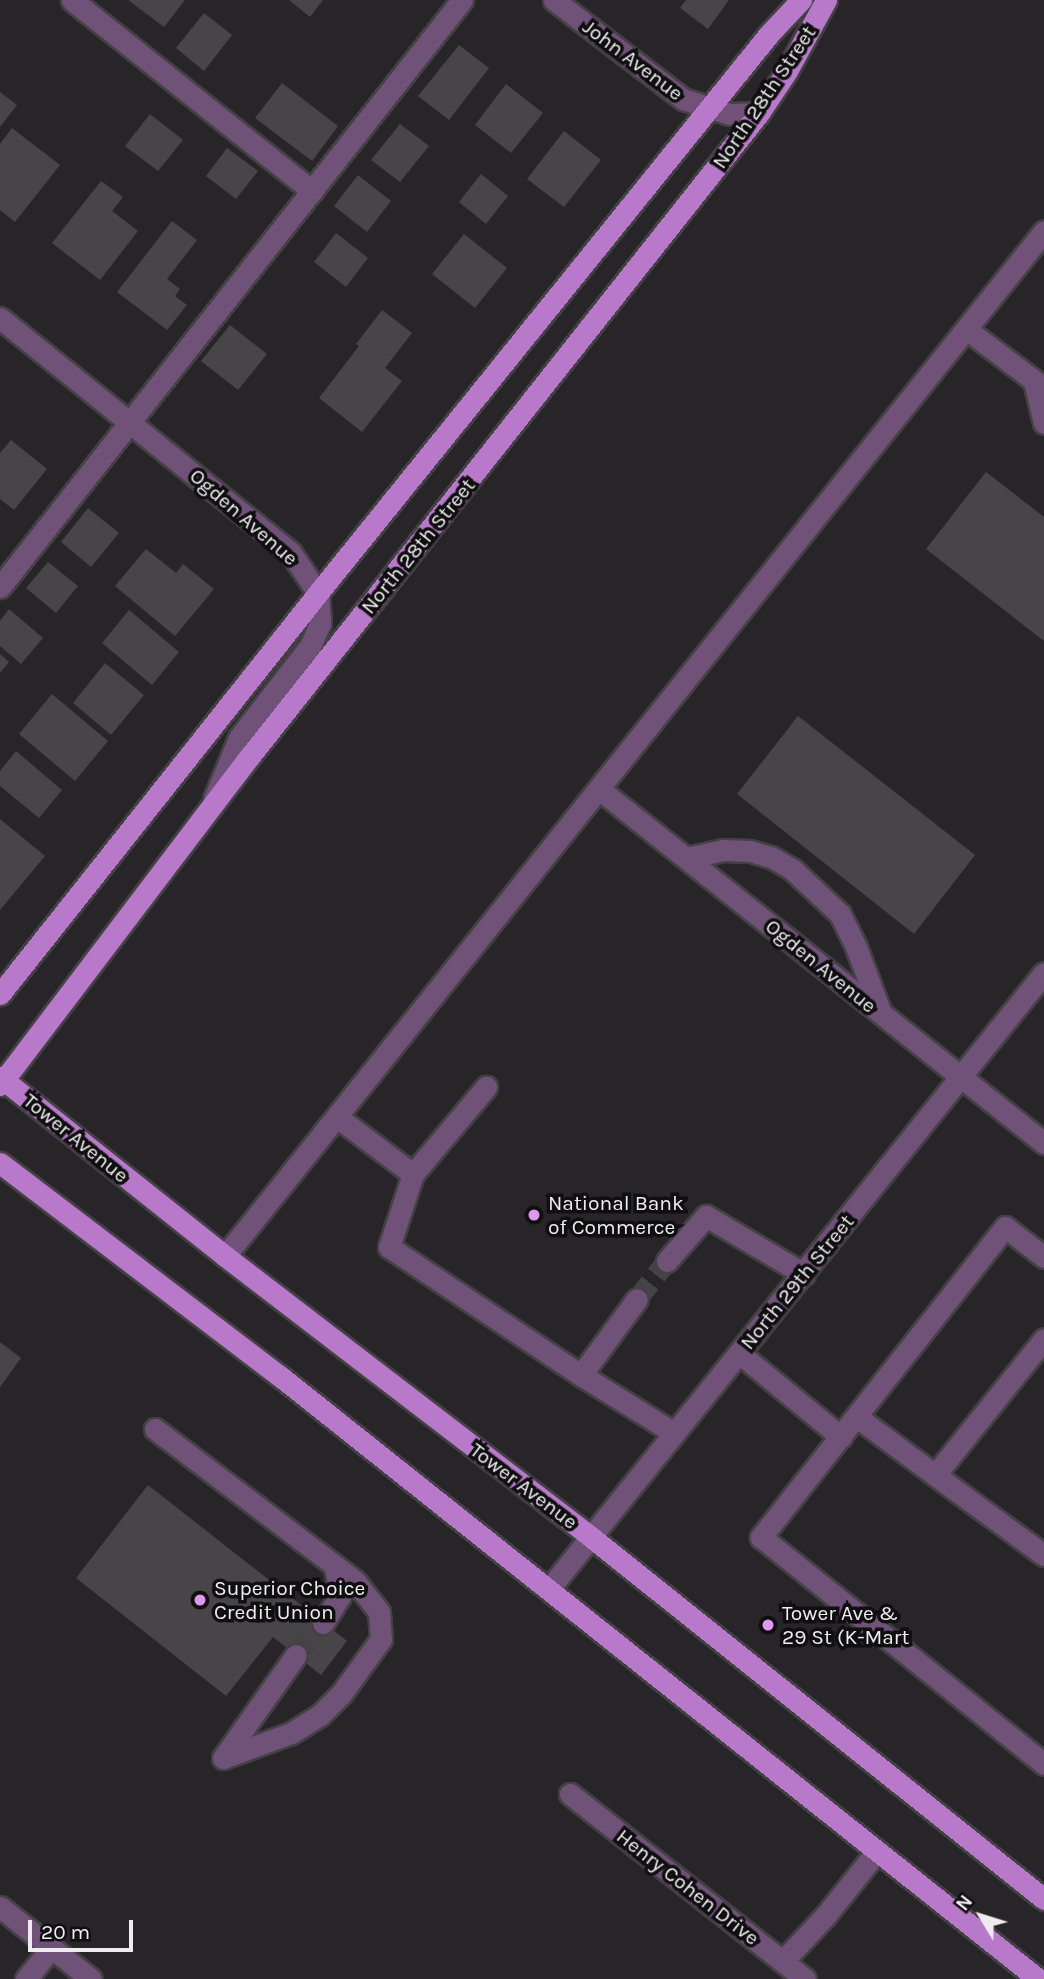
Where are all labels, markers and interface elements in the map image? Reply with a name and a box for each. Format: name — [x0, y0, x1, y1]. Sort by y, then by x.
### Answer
street label: John Avenue — [578, 14, 688, 106]
street label: North 28th Street — [707, 21, 821, 173]
street label: Ogden Avenue — [185, 463, 303, 571]
street label: North 28th Street — [356, 473, 480, 619]
street label: Ogden Avenue — [760, 914, 882, 1018]
street label: Tower Avenue — [18, 1088, 134, 1188]
place label: National Bank of Commerce — [548, 1190, 684, 1240]
marker: National Bank of Commerce — [526, 1207, 542, 1223]
street label: North 29th Street — [735, 1209, 859, 1355]
street label: Tower Avenue — [465, 1437, 583, 1535]
place label: Superior Choice Credit Union — [214, 1575, 365, 1625]
marker: Superior Choice Credit Union — [192, 1592, 208, 1608]
place label: Tower Ave & 29 St (K-Mart — [782, 1600, 909, 1650]
marker: Tower Ave & 29 St (K-Mart — [760, 1617, 776, 1633]
street label: Henry Cohen Drive — [612, 1823, 764, 1951]
north arrow — [946, 1881, 1016, 1951]
text: N — [952, 1891, 977, 1915]
scale bar — [32, 1906, 136, 1950]
text: 20 m — [41, 1920, 90, 1944]

